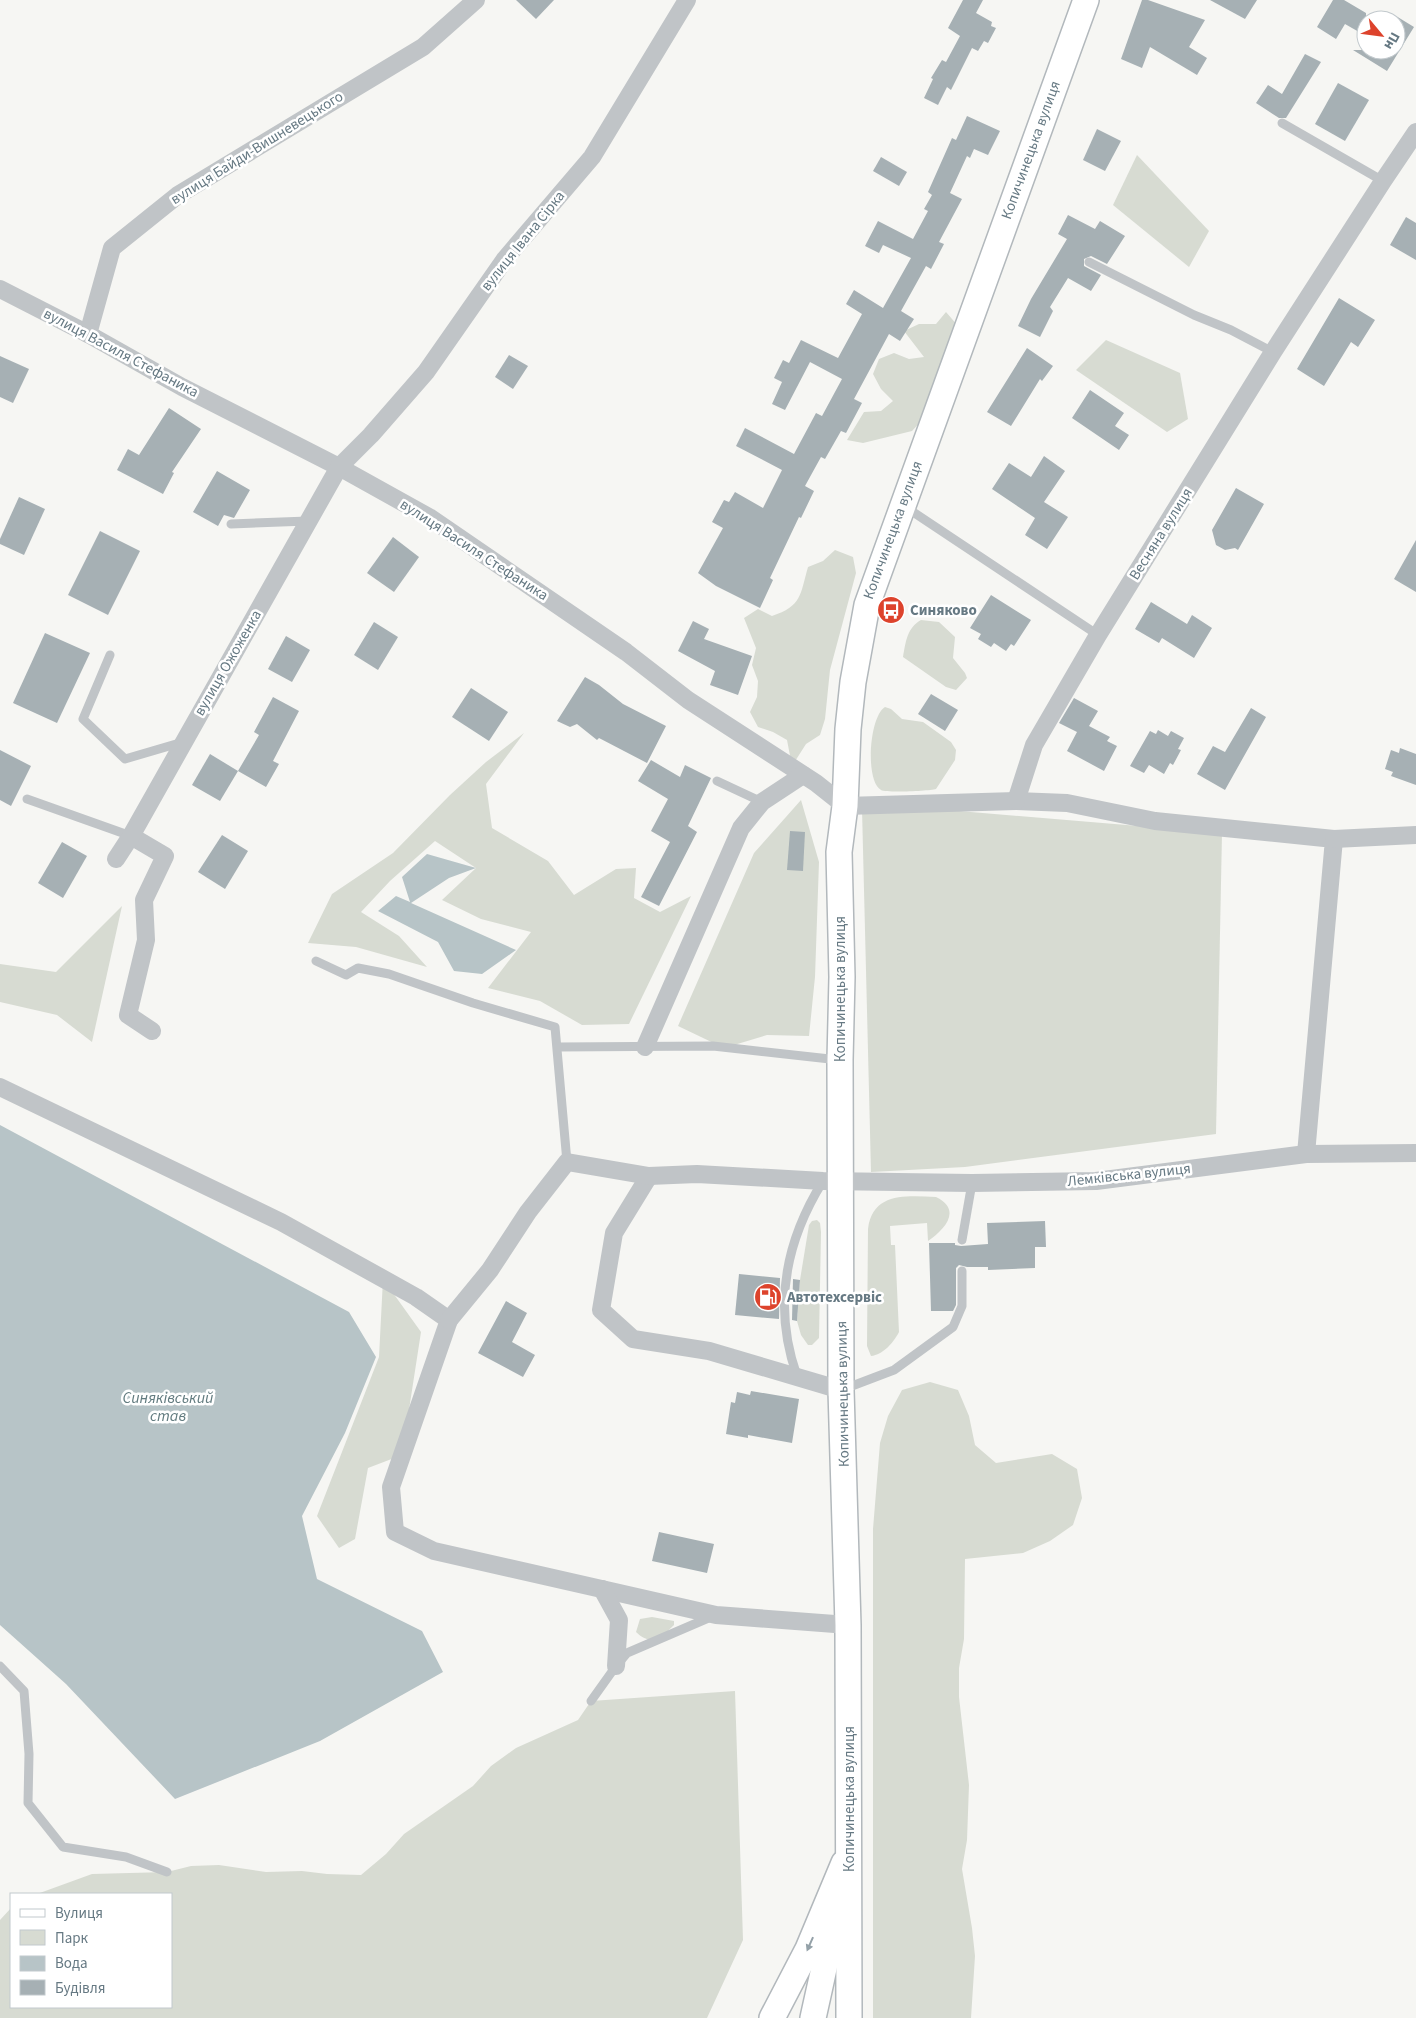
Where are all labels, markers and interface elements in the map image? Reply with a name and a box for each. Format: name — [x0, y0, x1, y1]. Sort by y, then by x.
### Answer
north arrow — [1356, 10, 1406, 60]
text: Пн — [1379, 28, 1404, 53]
street label: Копичинецька вулиця — [996, 78, 1066, 222]
street label: вулиця Байди-Вишневецького — [167, 86, 347, 210]
street label: вулиця Івана Сірка — [476, 186, 570, 296]
street label: вулиця Василя Стефаника — [40, 303, 202, 403]
street label: Копичинецька вулиця — [858, 458, 928, 602]
street label: Весняна вулиця — [1124, 484, 1198, 584]
street label: вулиця Василя Стефаника — [396, 494, 552, 606]
bus stop icon: Синяково — [876, 595, 906, 625]
place label: Синяково — [910, 600, 977, 621]
street label: вулиця Ожоженка — [189, 606, 267, 720]
street label: Копичинецька вулиця — [830, 916, 851, 1062]
street label: Лемківська вулиця — [1066, 1158, 1192, 1192]
fuel station icon: Автотехсервіс — [753, 1282, 783, 1312]
place label: Автотехсервіс — [786, 1287, 882, 1308]
street label: Копичинецька вулиця — [831, 1321, 855, 1467]
water label: Синяківський став — [123, 1387, 213, 1427]
street label: Копичинецька вулиця — [839, 1726, 860, 1872]
legend — [10, 1893, 172, 2008]
text: Вулиця — [55, 1903, 103, 1924]
text: Парк — [55, 1928, 89, 1949]
one-way arrow — [805, 1937, 813, 1951]
text: Вода — [55, 1953, 88, 1974]
text: Будівля — [55, 1978, 105, 1999]

